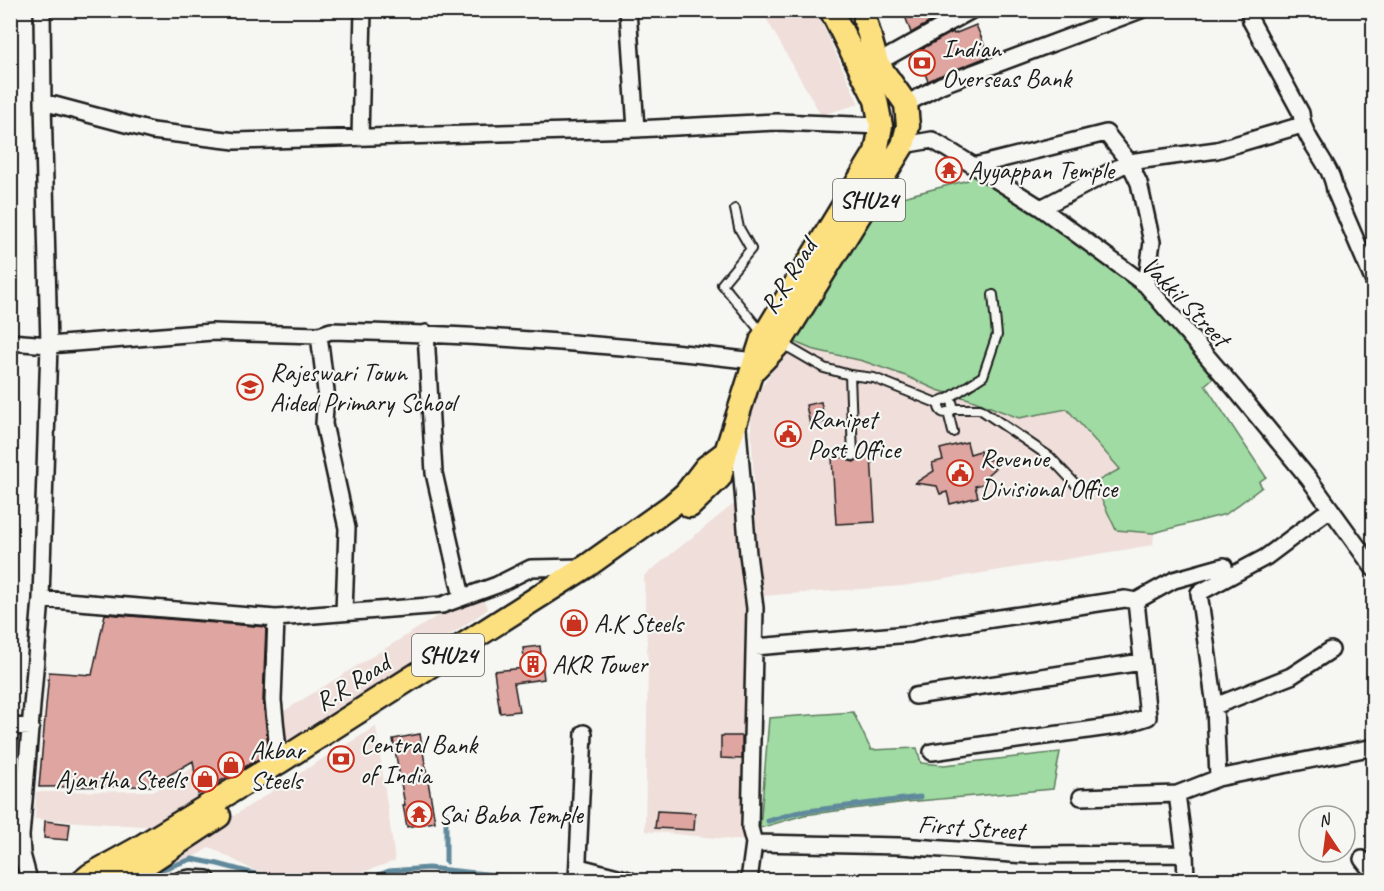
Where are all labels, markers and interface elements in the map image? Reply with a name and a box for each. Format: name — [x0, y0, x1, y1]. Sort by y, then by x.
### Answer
place label: Indian Overseas Bank — [942, 32, 1074, 95]
bank icon: Indian Overseas Bank — [907, 48, 937, 78]
place label: Ayyappan Temple — [968, 154, 1117, 187]
temple icon: Ayyappan Temple — [934, 155, 964, 185]
road number: SHU24 — [833, 179, 905, 221]
street label: R.R Road — [753, 229, 826, 320]
street label: Vakkil Street — [1134, 249, 1239, 356]
place label: Rajeswari Town Aided Primary School — [270, 356, 460, 419]
school or university icon: Rajeswari Town Aided Primary School — [235, 372, 265, 402]
place label: Ranipet Post Office — [808, 403, 903, 466]
public building icon: Ranipet Post Office — [773, 419, 803, 449]
place label: Revenue Divisional Office — [980, 442, 1119, 505]
public building icon: Revenue Divisional Office — [945, 458, 975, 488]
place label: A.K Steels — [594, 607, 685, 640]
shop icon: A.K Steels — [559, 608, 589, 638]
road number: SHU24 — [412, 634, 484, 676]
street label: R.R Road — [309, 645, 399, 718]
place label: AKR Tower — [552, 648, 649, 681]
building icon: AKR Tower — [518, 649, 548, 679]
place label: Central Bank of India — [360, 728, 479, 791]
place label: Akbar Steels — [250, 734, 307, 797]
bank icon: Central Bank of India — [326, 744, 356, 774]
shop icon: Akbar Steels — [216, 750, 246, 780]
place label: Ajantha Steels — [56, 763, 188, 796]
shop icon: Ajantha Steels — [190, 764, 220, 794]
place label: Sai Baba Temple — [438, 798, 584, 831]
temple icon: Sai Baba Temple — [404, 799, 434, 829]
north arrow — [1297, 804, 1357, 864]
street label: First Street — [917, 807, 1028, 848]
text: N — [1317, 809, 1334, 831]

